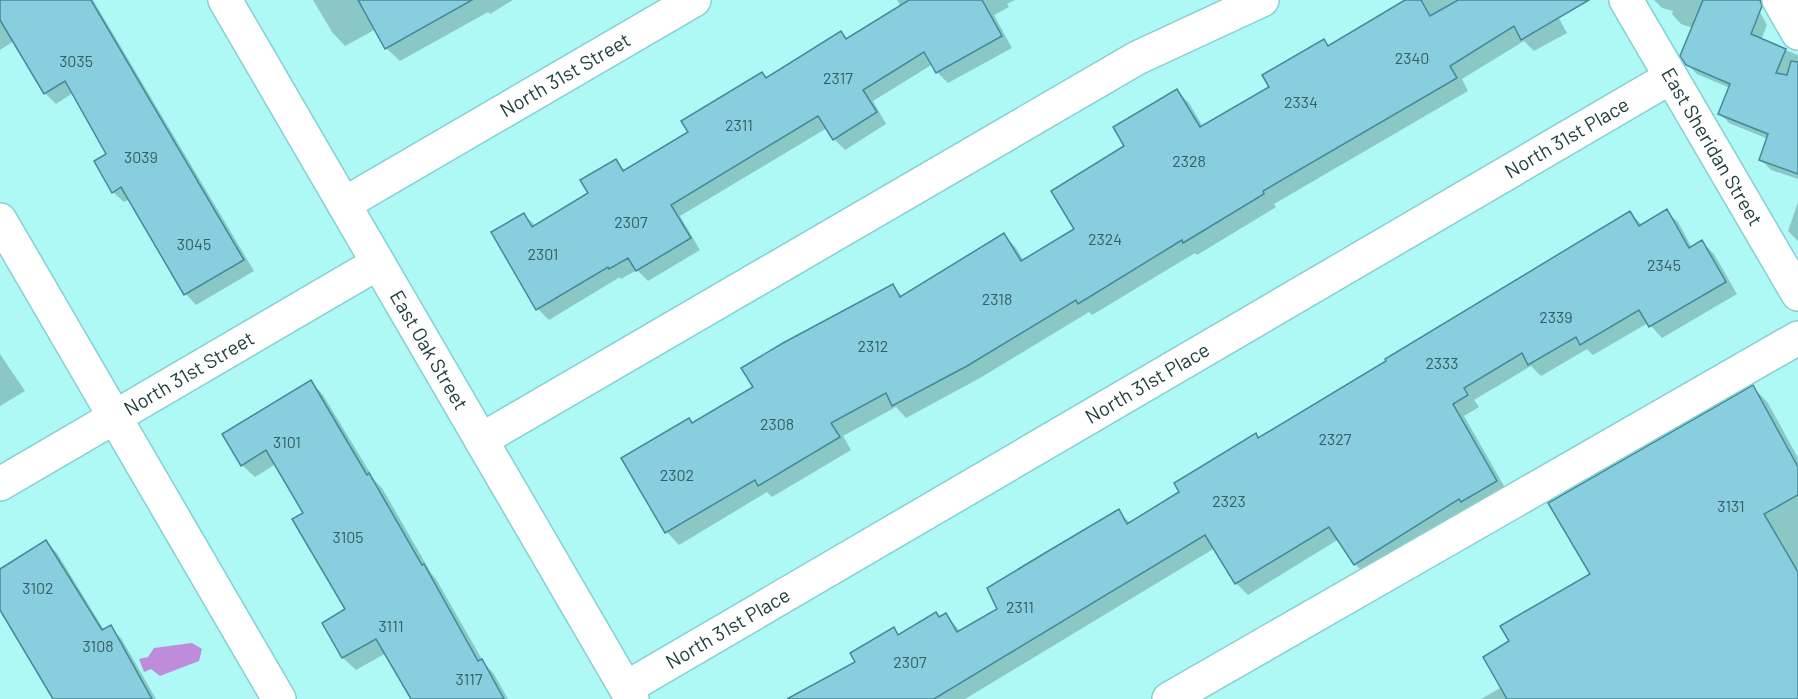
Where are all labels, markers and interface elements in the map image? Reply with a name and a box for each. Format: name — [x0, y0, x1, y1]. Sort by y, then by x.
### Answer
street label: North 31st Street — [495, 27, 634, 122]
house number: 2340 — [1395, 48, 1429, 67]
house number: 3035 — [59, 51, 93, 70]
street label: East Sheridan Street — [1657, 63, 1768, 230]
house number: 2317 — [823, 68, 853, 87]
street label: North 31st Place — [1500, 91, 1633, 183]
house number: 2334 — [1284, 92, 1318, 111]
house number: 2311 — [725, 115, 753, 134]
house number: 3039 — [124, 147, 158, 166]
house number: 2328 — [1172, 151, 1206, 170]
house number: 2307 — [614, 212, 648, 231]
house number: 2324 — [1088, 229, 1122, 248]
house number: 3045 — [177, 234, 211, 253]
house number: 2301 — [528, 244, 558, 263]
house number: 2345 — [1647, 255, 1681, 274]
street label: East Oak Street — [385, 285, 474, 414]
house number: 2318 — [982, 289, 1012, 308]
house number: 2339 — [1539, 307, 1573, 326]
street label: North 31st Street — [119, 325, 258, 420]
house number: 2312 — [858, 336, 888, 355]
street label: North 31st Place — [1080, 337, 1213, 428]
house number: 2333 — [1425, 353, 1459, 372]
house number: 2308 — [760, 414, 794, 433]
house number: 2327 — [1319, 429, 1352, 448]
house number: 3101 — [273, 432, 301, 451]
house number: 2302 — [660, 465, 694, 484]
house number: 2323 — [1212, 491, 1246, 510]
house number: 3131 — [1717, 496, 1745, 515]
house number: 3105 — [333, 527, 364, 546]
house number: 3102 — [22, 578, 54, 597]
street label: North 31st Place — [661, 582, 794, 673]
house number: 2311 — [1006, 597, 1034, 616]
house number: 3111 — [378, 616, 404, 635]
house number: 3108 — [82, 636, 114, 655]
house number: 2307 — [893, 652, 927, 671]
house number: 3117 — [456, 669, 483, 688]

